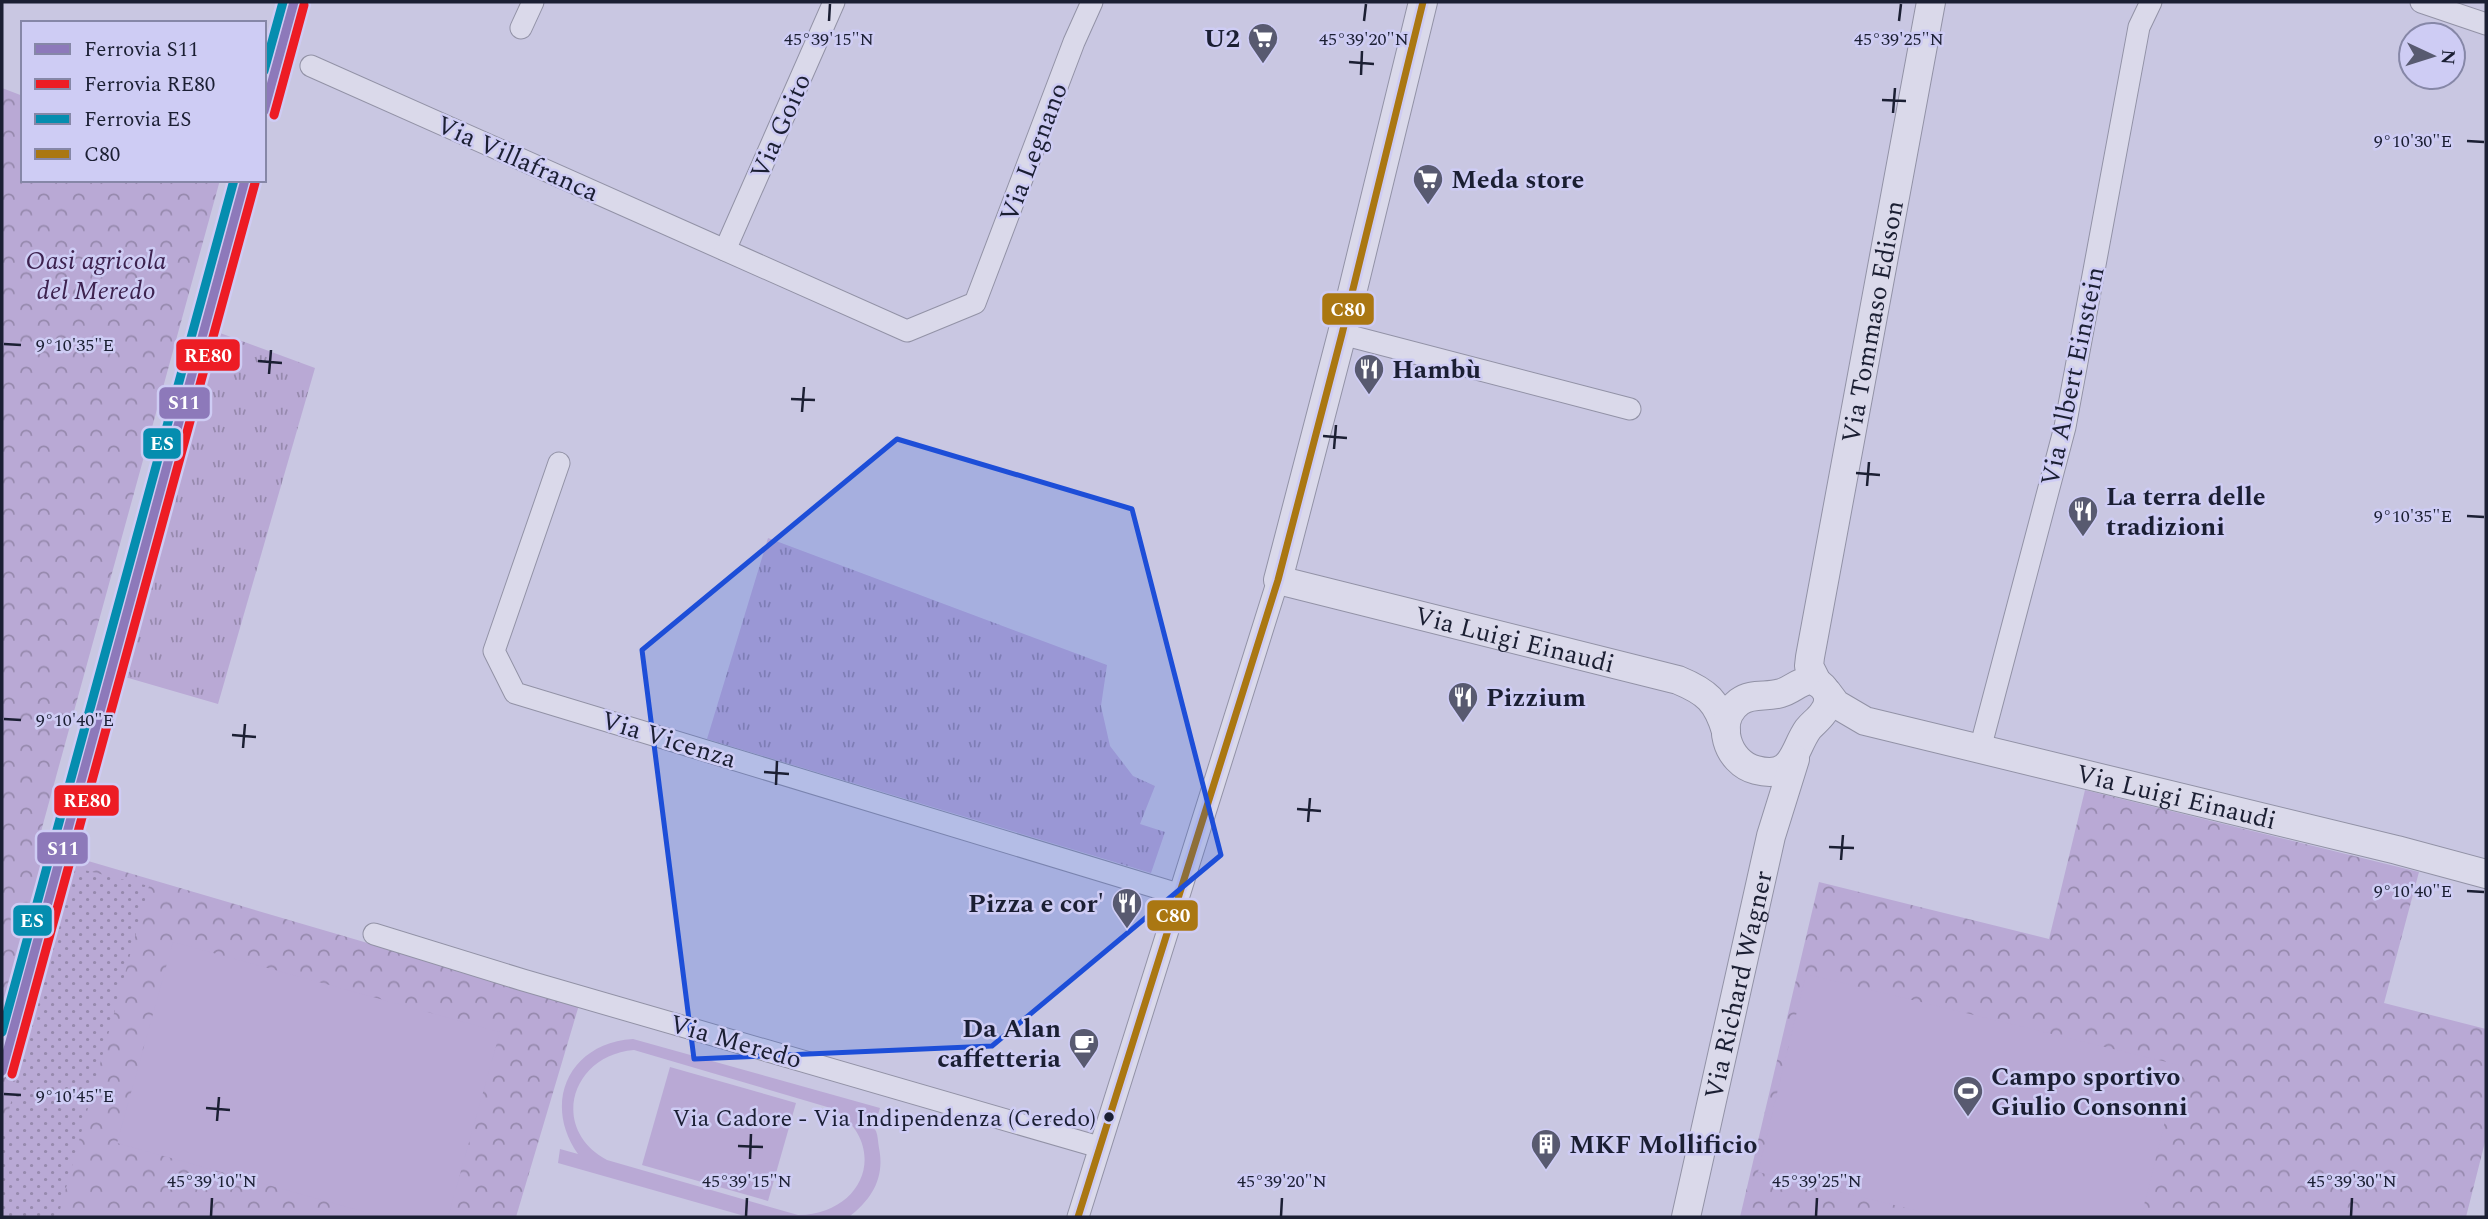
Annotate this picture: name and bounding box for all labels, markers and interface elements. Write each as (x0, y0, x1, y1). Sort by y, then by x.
place label: U2 (1204, 19, 1240, 59)
legend (21, 21, 266, 182)
supermarket icon: U2 (1246, 21, 1280, 65)
north arrow (2397, 21, 2467, 91)
text: 45°39'15"N (784, 26, 874, 53)
text: 45°39'20"N (1319, 26, 1409, 53)
text: 45°39'25"N (1854, 26, 1944, 53)
text: Ferrovia S11 (84, 34, 199, 66)
text: N (2432, 48, 2462, 66)
street label: Via Goito (740, 67, 822, 186)
text: Ferrovia RE80 (84, 69, 215, 101)
street label: Via Legnano (989, 77, 1079, 228)
text: Ferrovia ES (84, 104, 191, 136)
street label: Via Villafranca (430, 105, 606, 213)
text: 9°10'30"E (2374, 128, 2452, 155)
text: C80 (84, 139, 120, 171)
place label: Meda store (1451, 160, 1584, 200)
supermarket icon: Meda store (1411, 162, 1445, 206)
street label: Via Tommaso Edison (1831, 197, 1915, 446)
park label: Oasi agricola del Meredo (25, 241, 167, 311)
street label: Via Albert Einstein (2030, 263, 2116, 489)
line badge: C80 (1321, 292, 1375, 326)
text: C80 (1331, 296, 1366, 325)
text: 9°10'35"E (36, 332, 114, 359)
line badge: RE80 (175, 338, 241, 372)
text: RE80 (184, 342, 232, 371)
place label: Hambù (1392, 350, 1481, 390)
restaurant icon: Hambù (1352, 352, 1386, 396)
line badge: S11 (158, 386, 211, 420)
text: S11 (168, 389, 200, 418)
line badge: ES (142, 427, 182, 460)
text: ES (150, 430, 174, 459)
place label: La terra delle tradizioni (2106, 477, 2266, 547)
restaurant icon: La terra delle tradizioni (2066, 494, 2100, 538)
text: 9°10'35"E (2374, 503, 2452, 530)
street label: Via Luigi Einaudi (1410, 596, 1619, 684)
place label: Pizzium (1486, 678, 1586, 718)
restaurant icon: Pizzium (1446, 680, 1480, 724)
street label: Via Vicenza (596, 700, 741, 780)
text: 9°10'40"E (36, 707, 114, 734)
street label: Via Luigi Einaudi (2072, 754, 2280, 841)
line badge: RE80 (53, 784, 120, 817)
text: RE80 (63, 787, 111, 816)
line badge: S11 (36, 831, 89, 865)
text: S11 (47, 835, 79, 864)
street label: Via Richard Wagner (1694, 867, 1784, 1103)
text: 9°10'40"E (2374, 878, 2452, 905)
place label: Pizza e cor' (968, 884, 1104, 924)
restaurant icon: Pizza e cor' (1110, 886, 1144, 930)
line badge: C80 (1146, 899, 1199, 932)
text: C80 (1156, 902, 1191, 931)
line badge: ES (12, 904, 53, 937)
text: ES (20, 907, 44, 936)
street label: Via Meredo (665, 1004, 806, 1080)
place label: Da Alan caffetteria (937, 1009, 1062, 1079)
cafe icon: Da Alan caffetteria (1067, 1026, 1101, 1070)
place label: Campo sportivo Giulio Consonni (1991, 1057, 2188, 1127)
sports icon: Campo sportivo Giulio Consonni (1951, 1074, 1985, 1118)
text: 9°10'45"E (36, 1083, 114, 1110)
place label: Via Cadore - Via Indipendenza (Ceredo) (672, 1101, 1096, 1137)
marker: Via Cadore - Via Indipendenza (Ceredo) (1102, 1110, 1116, 1124)
place label: MKF Mollificio (1569, 1125, 1757, 1165)
building icon: MKF Mollificio (1529, 1127, 1563, 1171)
text: 45°39'10"N (167, 1168, 257, 1195)
text: 45°39'15"N (702, 1168, 792, 1195)
text: 45°39'20"N (1237, 1168, 1327, 1195)
text: 45°39'25"N (1772, 1168, 1862, 1195)
text: 45°39'30"N (2307, 1168, 2397, 1195)

